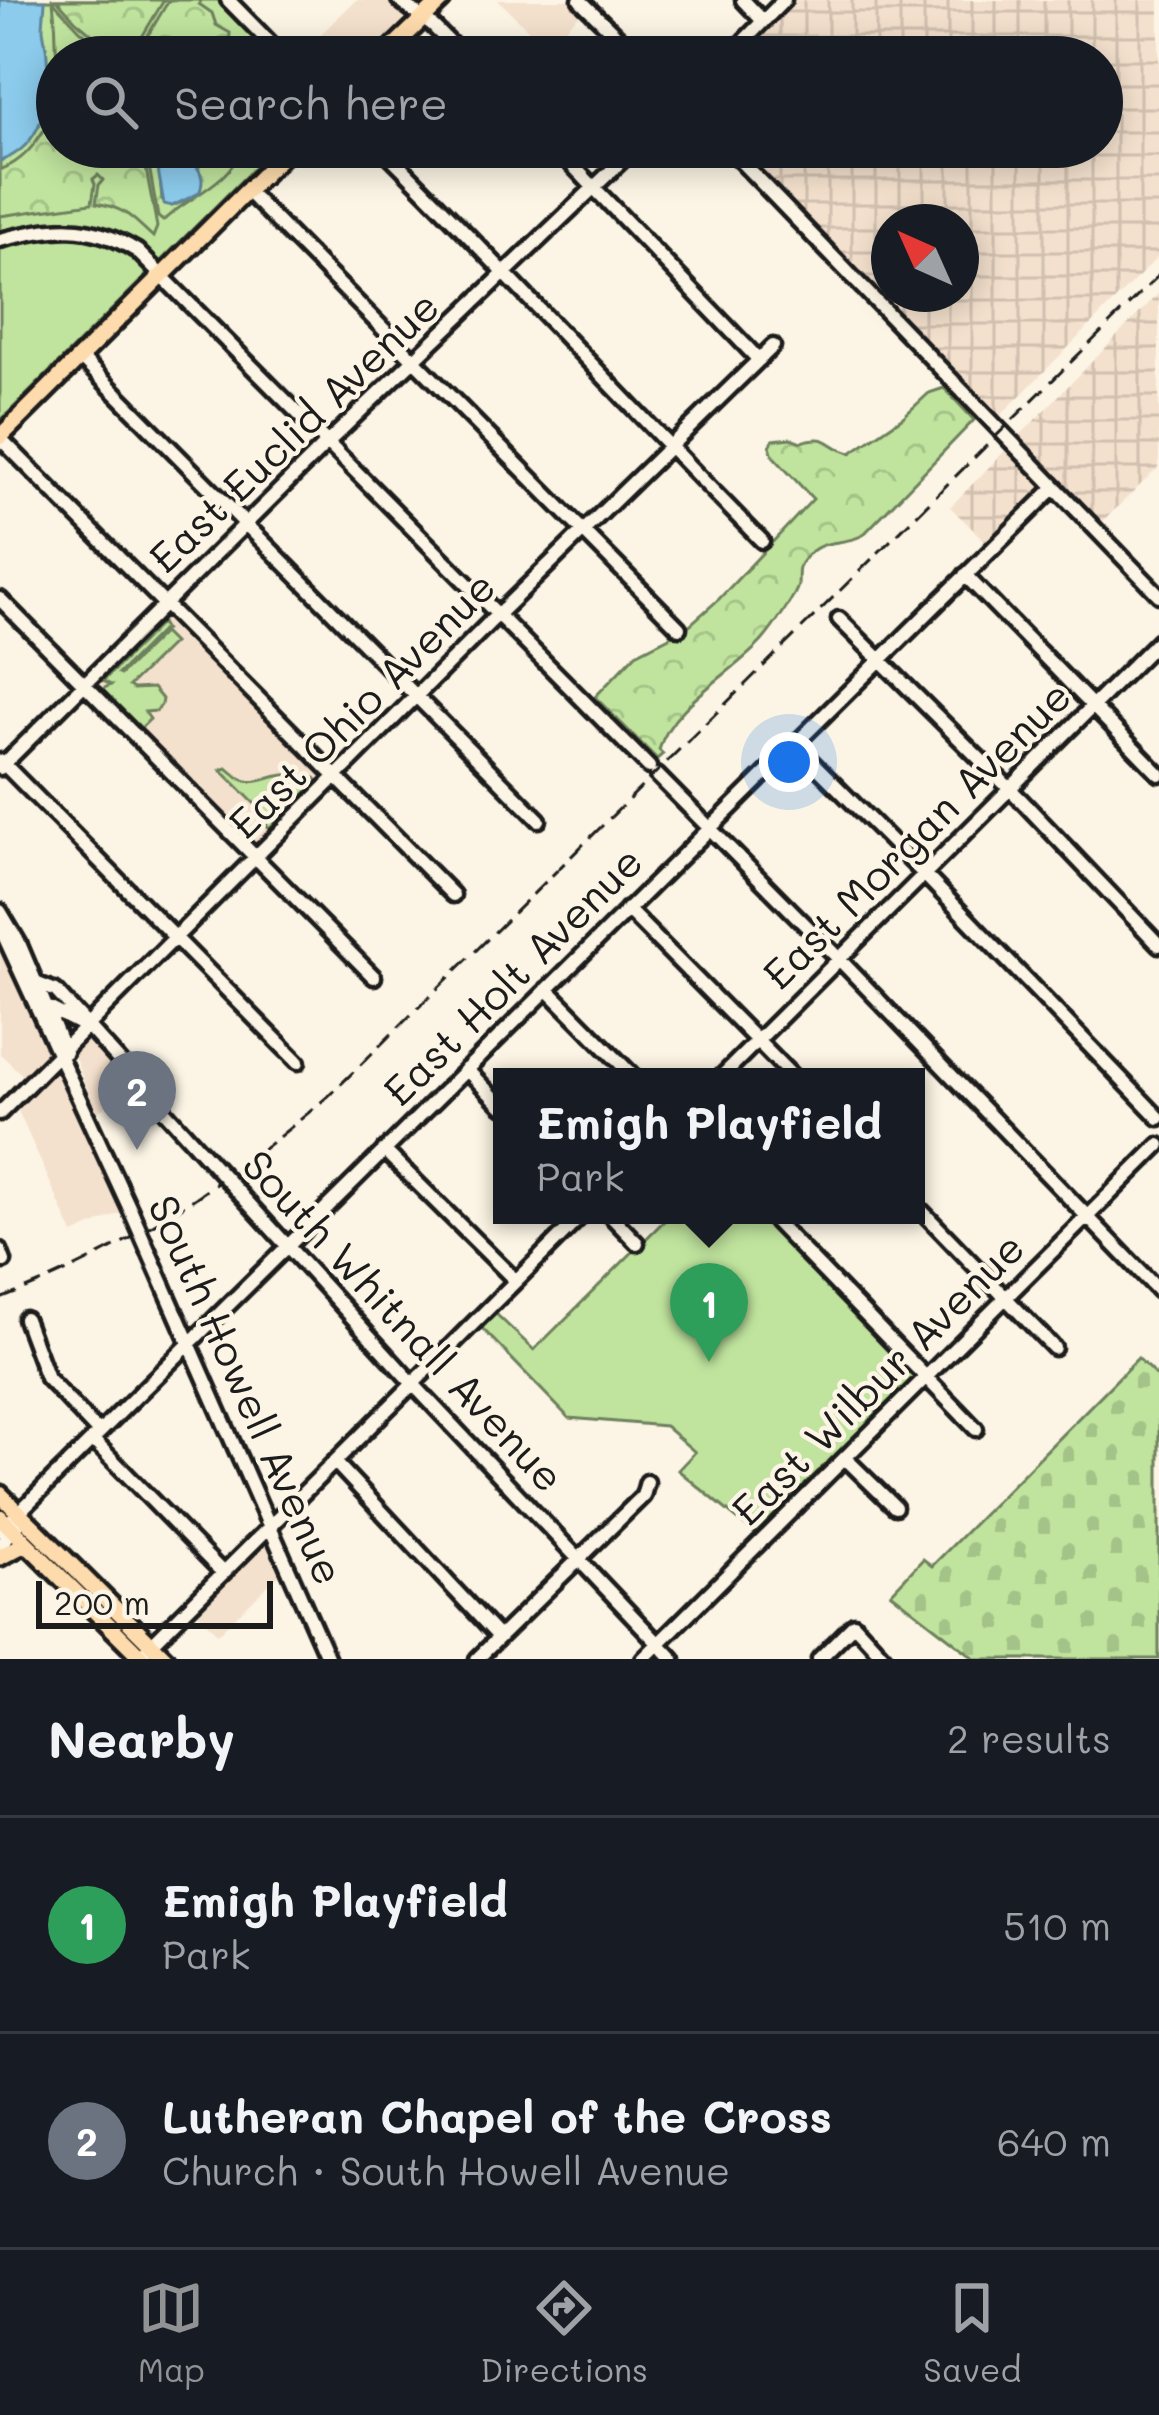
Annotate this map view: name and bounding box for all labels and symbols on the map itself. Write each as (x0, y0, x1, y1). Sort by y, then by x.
north arrow (871, 204, 979, 312)
street label: East Euclid Avenue (136, 278, 450, 584)
street label: East Ohio Avenue (216, 559, 506, 849)
street label: East Morgan Avenue (750, 668, 1082, 1000)
your location (759, 732, 819, 792)
street label: East Holt Avenue (370, 833, 653, 1116)
pin: 2 (98, 1051, 176, 1150)
street label: South Whitnall Avenue (231, 1137, 577, 1503)
street label: South Howell Avenue (137, 1186, 358, 1593)
street label: East Wilbur Avenue (719, 1220, 1035, 1536)
pin: 1 (670, 1263, 748, 1362)
scale bar (36, 1575, 273, 1628)

